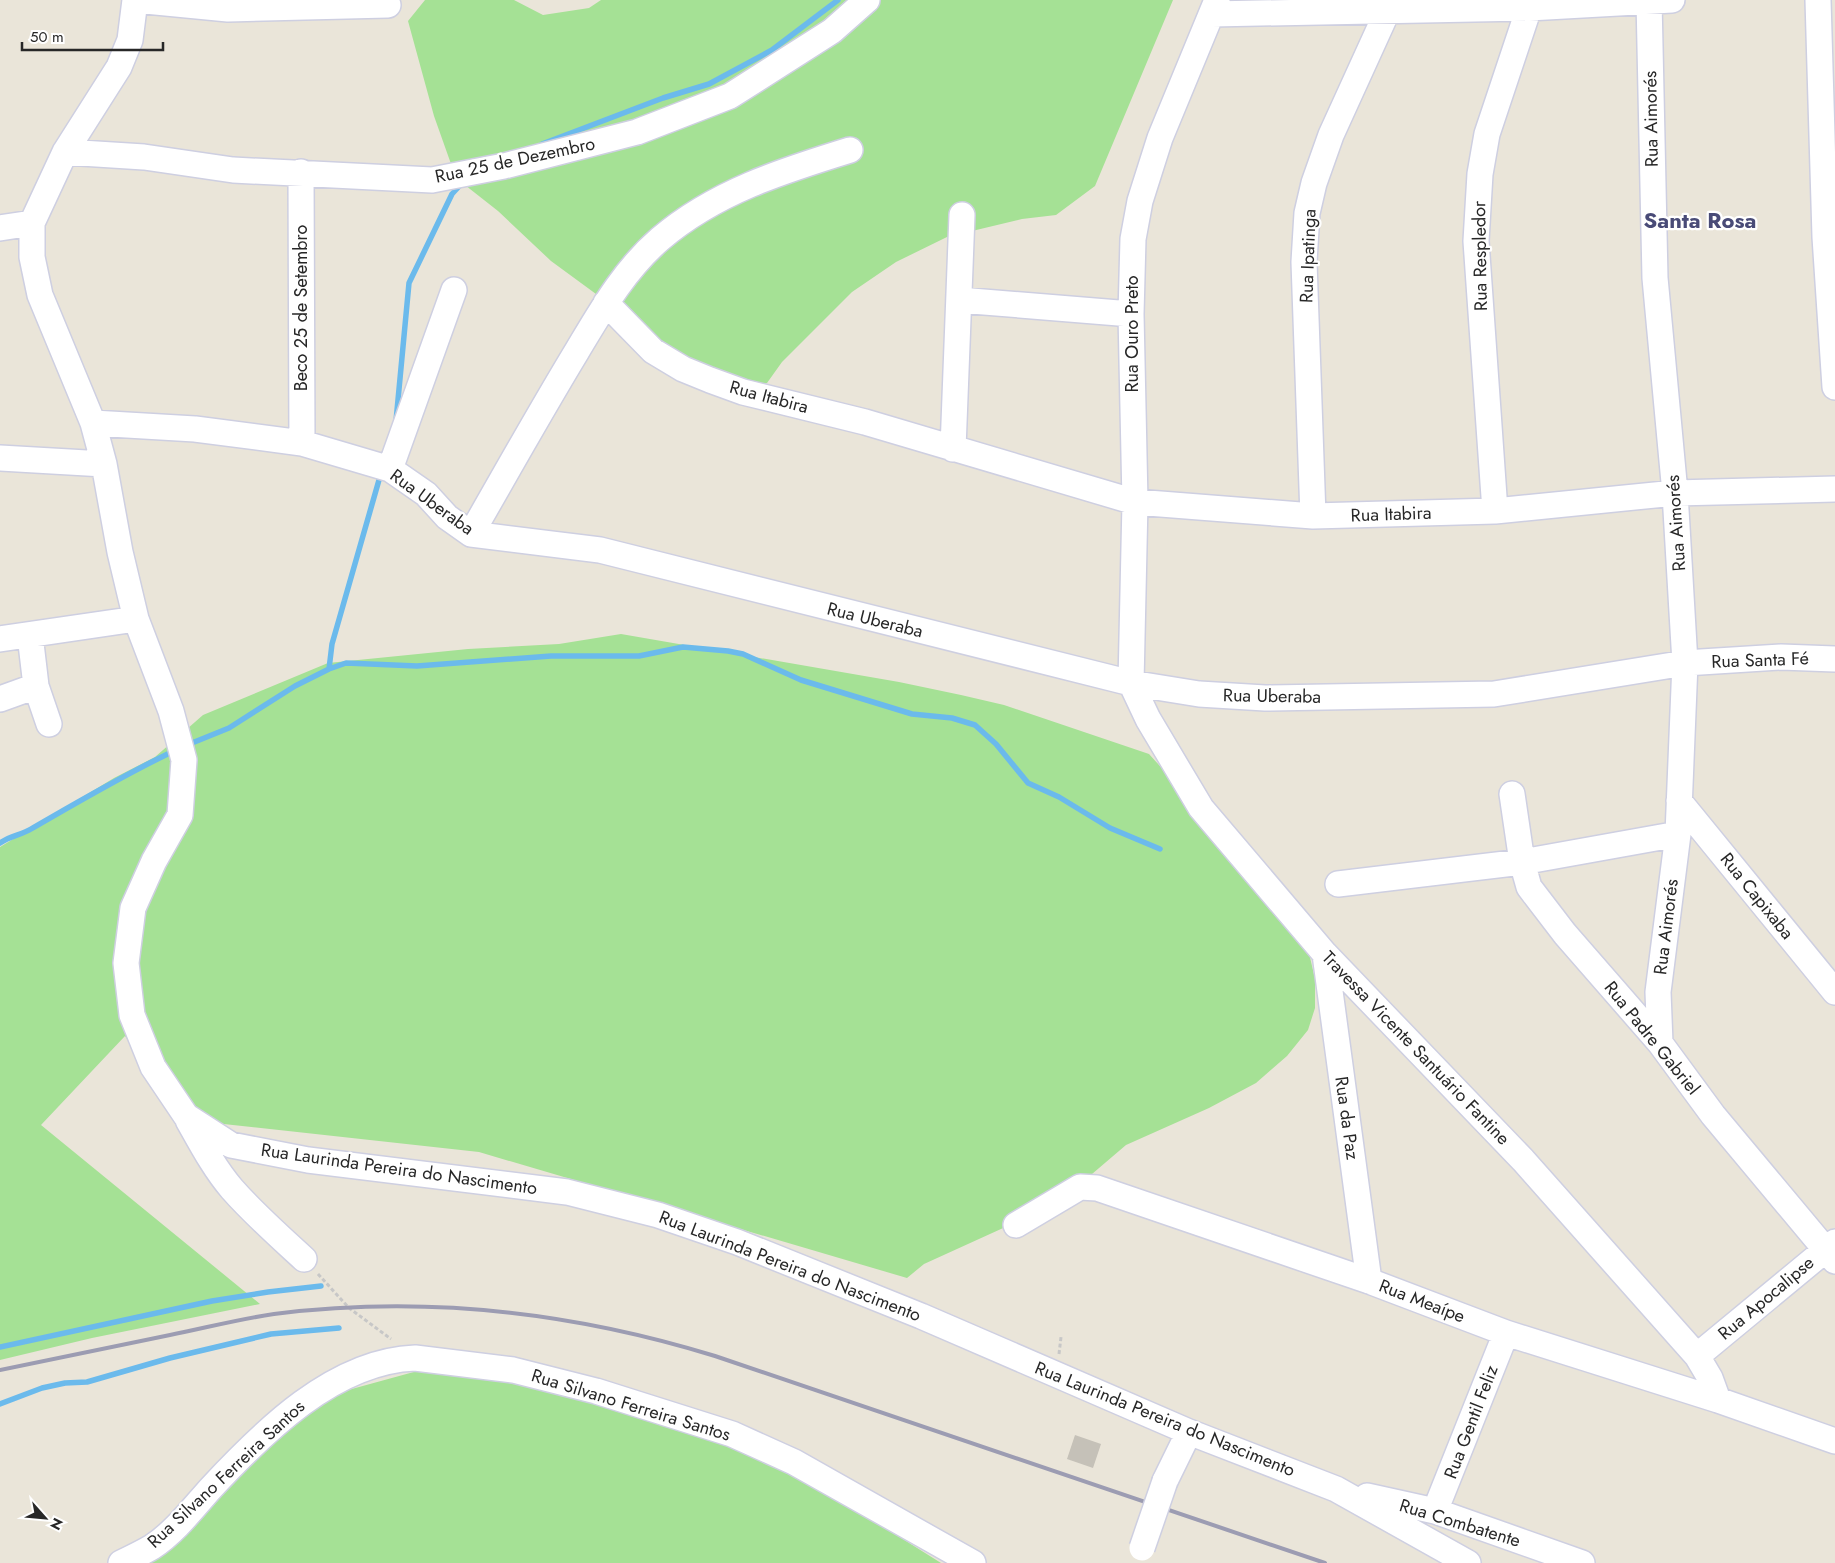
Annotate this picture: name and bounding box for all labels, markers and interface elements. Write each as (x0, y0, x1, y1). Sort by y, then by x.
scale bar (22, 20, 164, 52)
text: 50 m (30, 26, 64, 48)
street label: Rua Aimorés (1637, 71, 1665, 167)
street label: Rua 25 de Dezembro (433, 130, 598, 190)
street label: Rua Respledor (1466, 200, 1494, 311)
district label: Santa Rosa (1644, 204, 1756, 236)
street label: Rua Ipatinga (1293, 208, 1323, 304)
street label: Beco 25 de Setembro (288, 225, 314, 391)
street label: Rua Ouro Preto (1119, 275, 1145, 393)
street label: Rua Itabira (727, 374, 811, 420)
street label: Rua Uberaba (385, 463, 479, 541)
street label: Rua Aimorés (1660, 474, 1692, 572)
street label: Rua Itabira (1350, 500, 1432, 528)
street label: Rua Uberaba (824, 596, 926, 644)
street label: Rua Santa Fé (1711, 645, 1809, 675)
street label: Rua Uberaba (1223, 682, 1321, 710)
street label: Rua Capixaba (1714, 847, 1800, 945)
street label: Rua Aimorés (1647, 878, 1685, 976)
street label: Travessa Vicente Santuário Fantine (1316, 945, 1516, 1151)
street label: Rua Padre Gabriel (1598, 976, 1706, 1100)
street label: Rua da Paz (1328, 1075, 1366, 1162)
street label: Rua Laurinda Pereira do Nascimento (259, 1137, 539, 1201)
street label: Rua Laurinda Pereira do Nascimento (655, 1204, 925, 1328)
street label: Rua Apocalipse (1712, 1250, 1820, 1346)
street label: Rua Meaípe (1375, 1273, 1469, 1329)
street label: Rua Laurinda Pereira do Nascimento (1031, 1355, 1299, 1483)
street label: Rua Gentil Feliz (1437, 1361, 1505, 1483)
street label: Rua Silvano Ferreira Santos (528, 1362, 734, 1448)
street label: Rua Silvano Ferreira Santos (141, 1394, 311, 1554)
street label: Rua Combatente (1396, 1492, 1524, 1554)
north arrow (20, 1493, 70, 1543)
text: N (45, 1514, 68, 1533)

